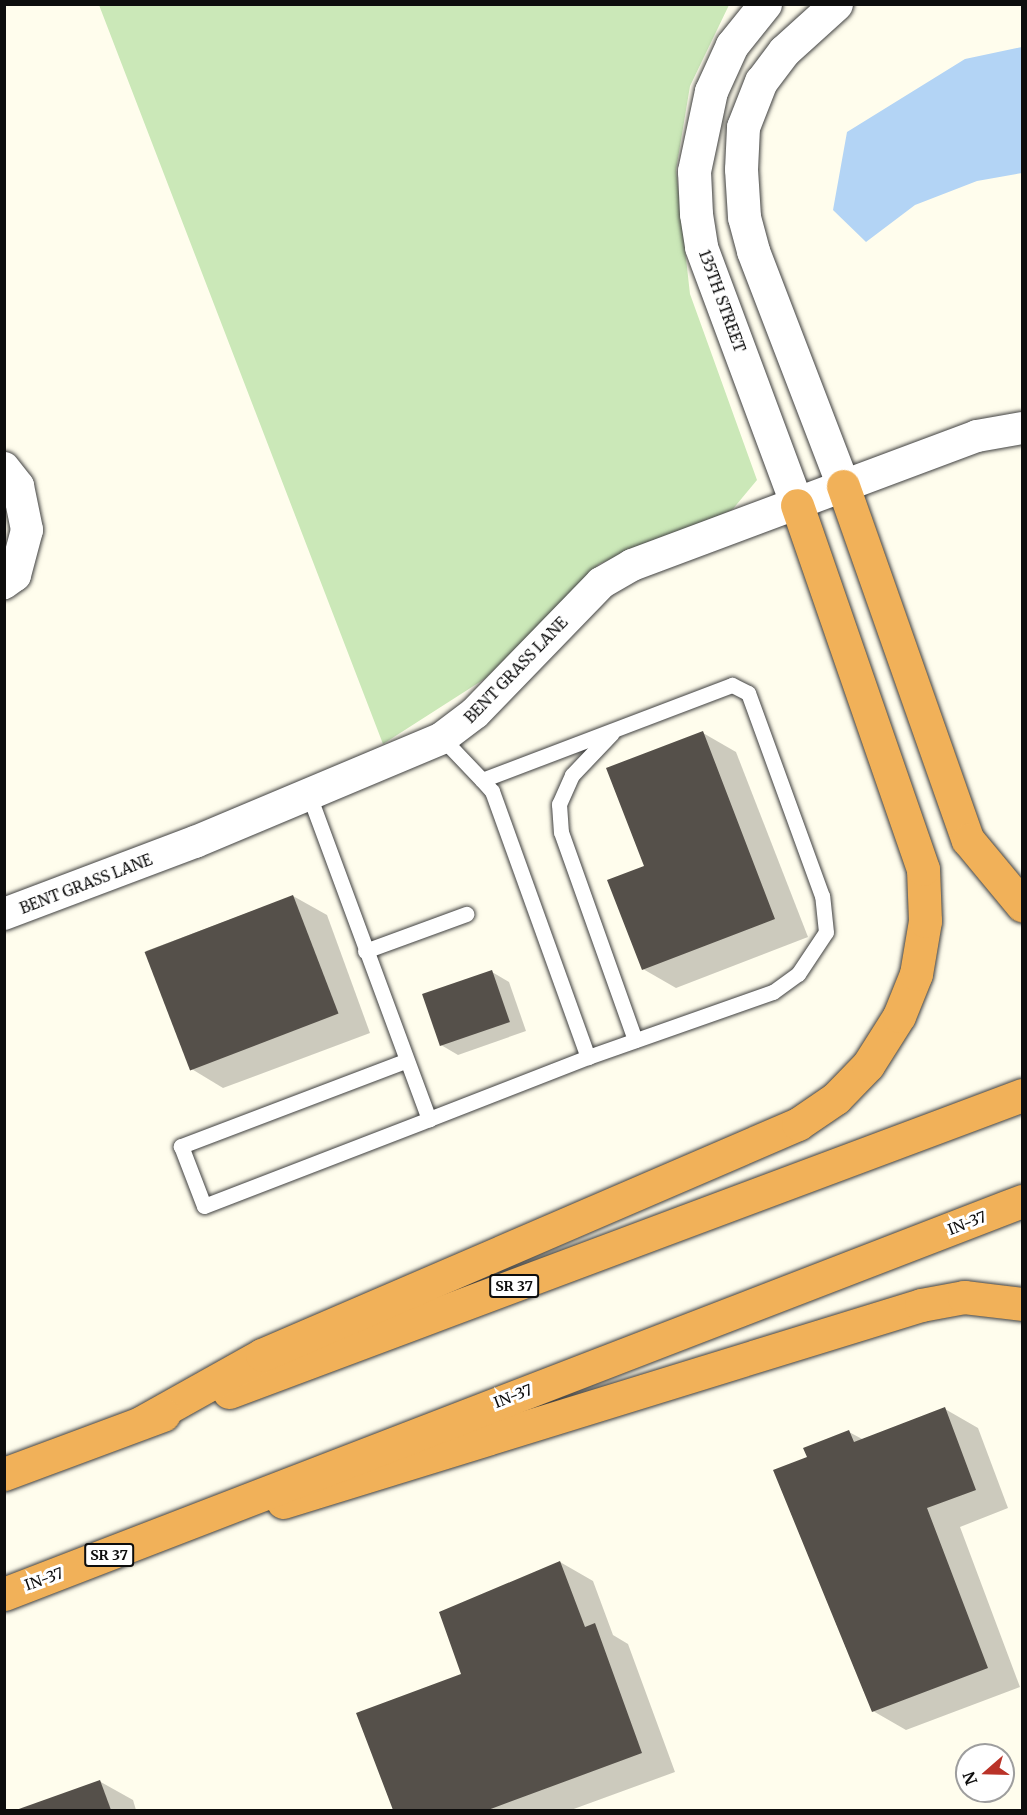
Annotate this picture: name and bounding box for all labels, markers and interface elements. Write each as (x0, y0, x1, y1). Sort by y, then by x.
street label: 135TH STREET (695, 247, 749, 355)
street label: BENT GRASS LANE (461, 613, 571, 727)
street label: BENT GRASS LANE (17, 850, 155, 918)
street label: IN-37 (945, 1207, 989, 1239)
road number: SR 37 (488, 1275, 540, 1297)
street label: IN-37 (491, 1380, 535, 1412)
road number: SR 37 (84, 1544, 134, 1566)
street label: IN-37 (22, 1564, 66, 1594)
north arrow (955, 1743, 1015, 1803)
text: N (958, 1769, 982, 1788)

